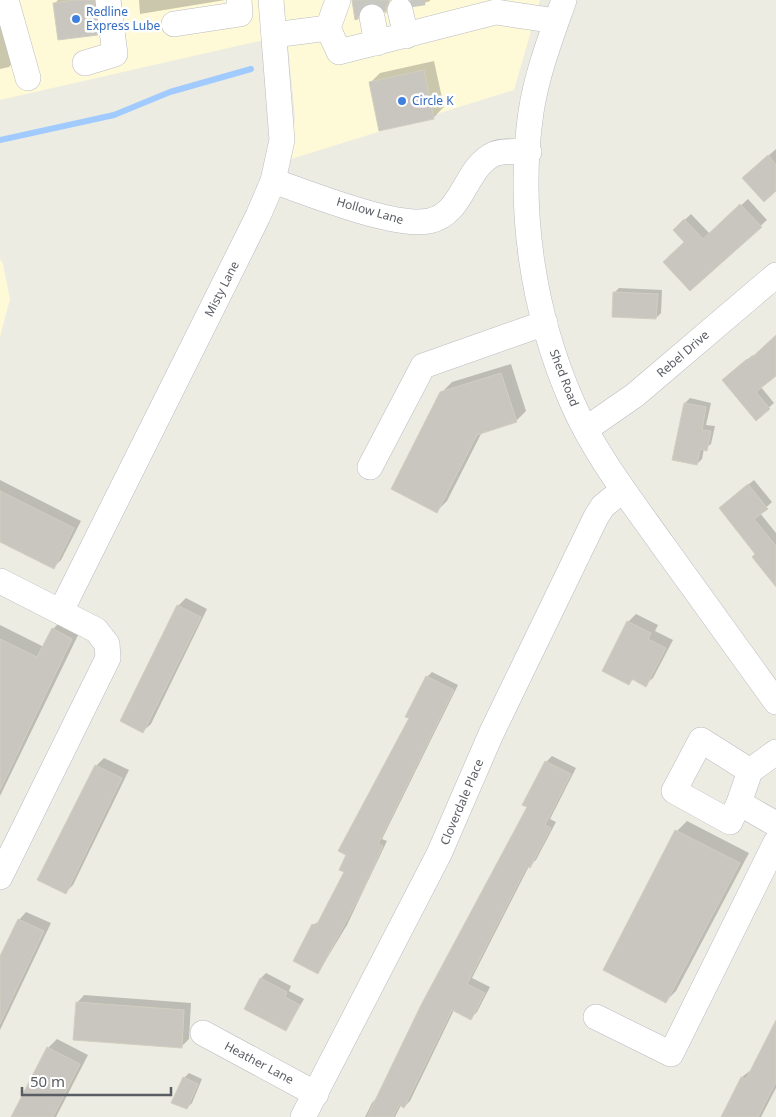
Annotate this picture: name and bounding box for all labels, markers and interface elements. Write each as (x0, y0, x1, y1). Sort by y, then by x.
place label: Redline Express Lube (86, 3, 161, 34)
marker: Redline Express Lube (70, 13, 82, 25)
place label: Circle K (412, 92, 454, 109)
marker: Circle K (396, 95, 408, 107)
street label: Hollow Lane (335, 193, 406, 228)
street label: Misty Lane (200, 258, 243, 320)
street label: Rebel Drive (653, 326, 713, 381)
street label: Shed Road (546, 347, 583, 409)
street label: Cloverdale Place (436, 756, 487, 847)
street label: Heather Lane (222, 1037, 297, 1088)
scale bar (22, 1064, 171, 1096)
text: 50 m (30, 1071, 65, 1091)

